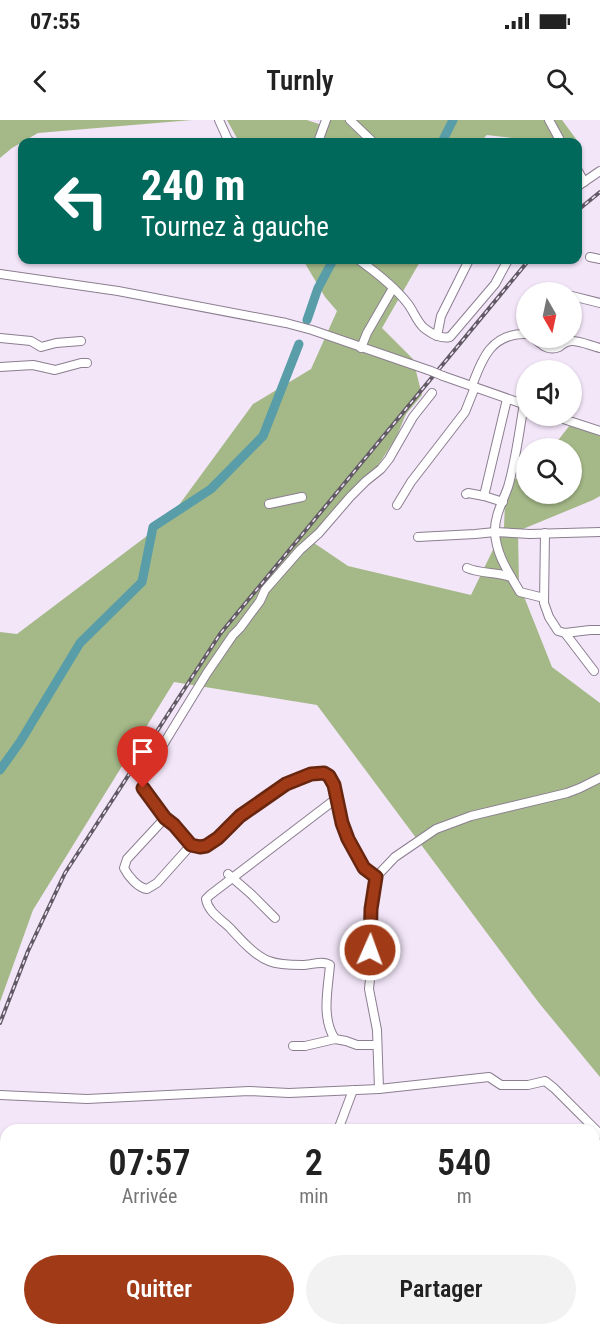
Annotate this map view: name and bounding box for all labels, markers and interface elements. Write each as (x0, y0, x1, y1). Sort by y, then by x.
text: 07:55 (30, 9, 81, 34)
icon: back (24, 65, 57, 98)
text: Turnly (266, 65, 334, 97)
icon: search (543, 65, 576, 98)
text: 240 m (141, 161, 246, 210)
icon: left (42, 162, 120, 240)
text: Tournez à gauche (141, 211, 329, 243)
north arrow (516, 282, 582, 348)
map controls (516, 282, 582, 504)
button: sound (516, 360, 582, 426)
button: search (516, 438, 582, 504)
pin (117, 726, 168, 788)
icon: arrive (126, 735, 159, 768)
position arrow (338, 918, 402, 982)
text: 07:57 (109, 1142, 191, 1184)
text: 2 (305, 1142, 323, 1184)
text: 540 (437, 1142, 491, 1184)
text: Arrivée (122, 1184, 177, 1208)
text: min (299, 1184, 328, 1208)
text: m (457, 1184, 472, 1208)
button: Quitter (24, 1255, 294, 1324)
button: Partager (306, 1255, 576, 1324)

